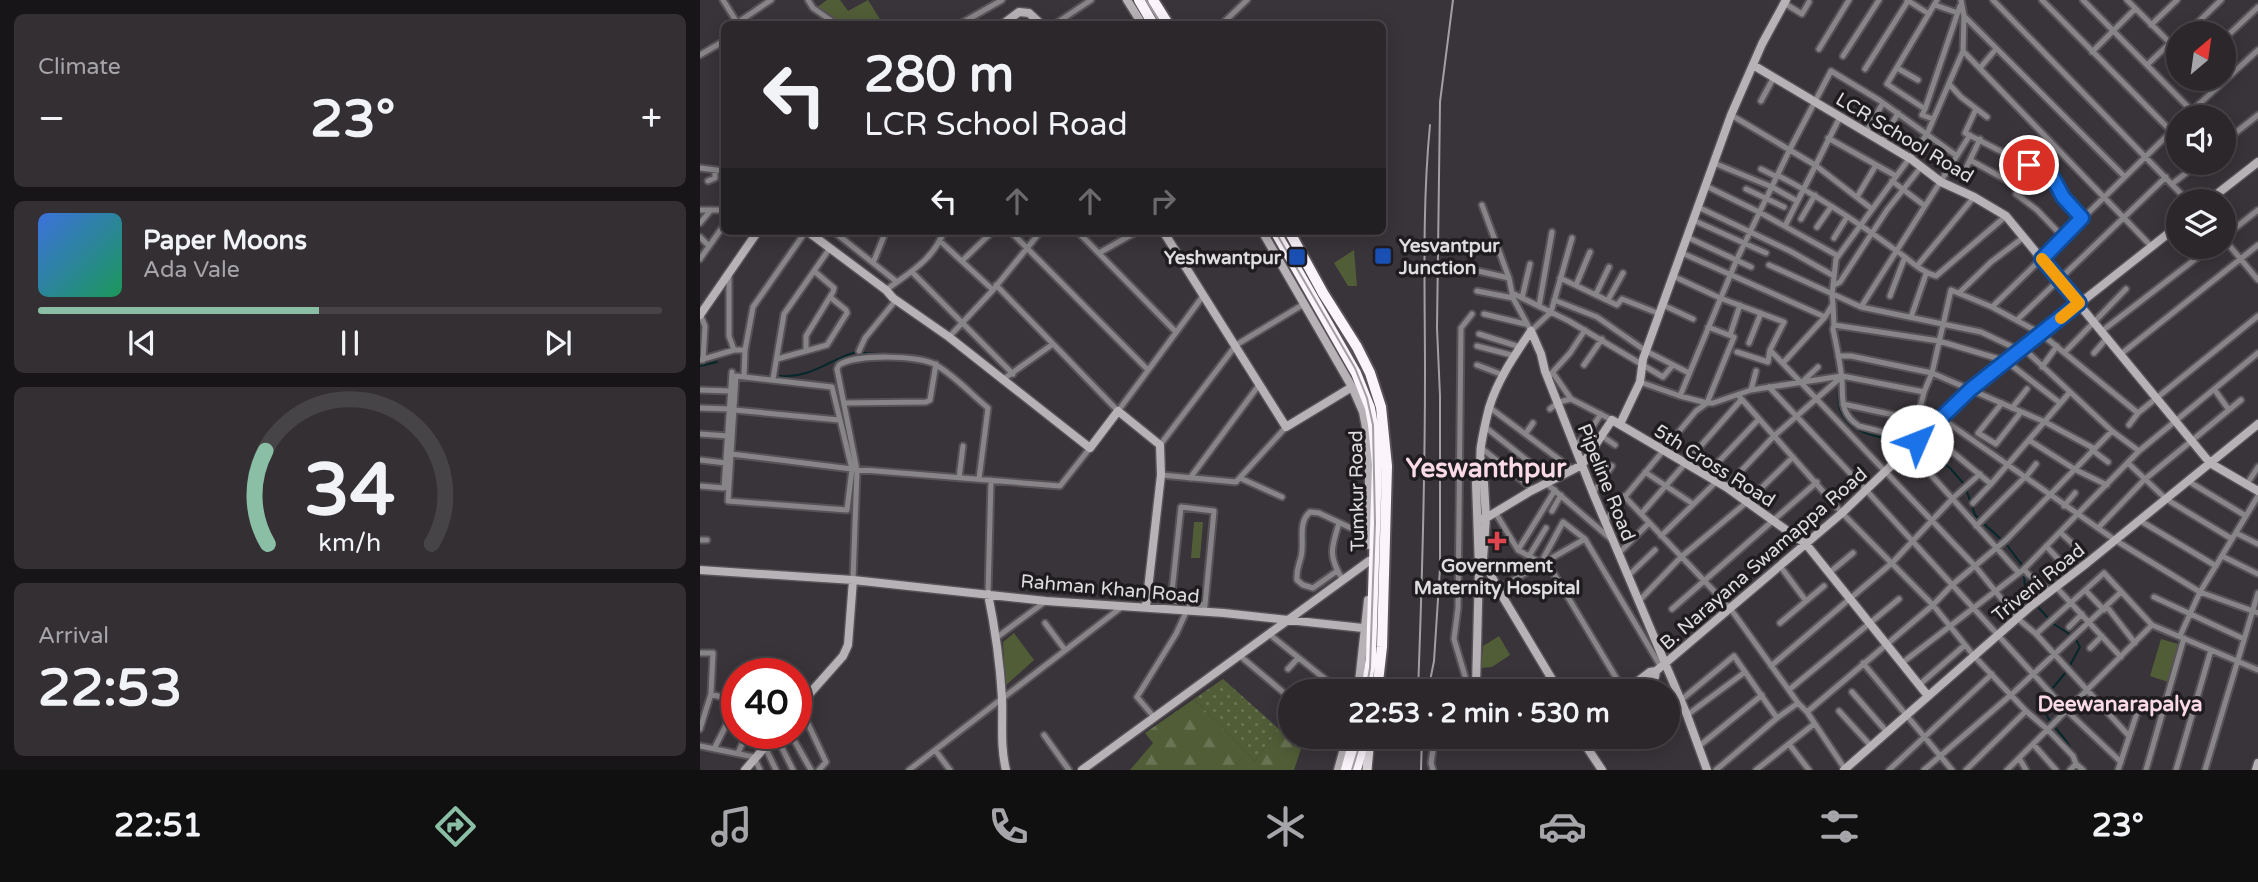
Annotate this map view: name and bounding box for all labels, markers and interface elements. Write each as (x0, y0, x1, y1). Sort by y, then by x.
north arrow (2166, 21, 2236, 91)
map controls (2166, 21, 2236, 259)
text: 280 m (864, 46, 1014, 105)
icon: left (749, 49, 840, 140)
text: Climate (38, 53, 121, 81)
text: 23° (310, 88, 395, 151)
street label: LCR School Road (1832, 88, 1977, 188)
text: − (38, 96, 65, 142)
text: + (641, 96, 662, 142)
button: sound (2166, 105, 2236, 175)
text: LCR School Road (864, 106, 1128, 144)
pin (1999, 135, 2059, 195)
icon: arrive (2010, 146, 2048, 184)
icon: left (925, 182, 963, 220)
icon: ahead (998, 182, 1036, 220)
icon: ahead (1071, 182, 1109, 220)
icon: right (1144, 182, 1182, 220)
button: layers (2166, 189, 2236, 259)
text: Paper Moons (143, 225, 307, 256)
place label: Yesvantpur Junction (1398, 235, 1500, 279)
marker: Yesvantpur Junction (1373, 246, 1393, 266)
place label: Yeshwantpur (1164, 247, 1282, 270)
marker: Yeshwantpur (1287, 247, 1307, 267)
text: Ada Vale (143, 256, 240, 284)
icon: previous (123, 324, 161, 362)
icon: pause (331, 324, 369, 362)
icon: next (539, 324, 577, 362)
position arrow (1880, 404, 1954, 478)
street label: 5th Cross Road (1650, 420, 1779, 512)
street label: Pipeline Road (1573, 421, 1640, 544)
street label: Tumkur Road (1345, 430, 1369, 552)
text: 34 (304, 448, 396, 536)
district label: Yeswanthpur (1406, 453, 1567, 484)
street label: B. Narayana Swamappa Road (1656, 463, 1872, 655)
text: km/h (319, 528, 381, 558)
marker: Government Maternity Hospital (1487, 531, 1507, 551)
street label: Triveni Road (1988, 539, 2089, 627)
place label: Government Maternity Hospital (1414, 555, 1580, 600)
street label: Rahman Khan Road (1019, 570, 1200, 608)
text: Arrival (38, 622, 109, 650)
text: 22:53 (38, 657, 182, 720)
speed limit sign: 40 (721, 658, 812, 749)
district label: Deewanarapalya (2037, 692, 2203, 717)
text: 22:53 · 2 min · 530 m (1348, 698, 1610, 729)
icon: directions (431, 802, 480, 851)
icon: music (707, 802, 756, 851)
icon: phone (984, 802, 1033, 851)
icon: climate (1261, 802, 1310, 851)
icon: car (1538, 802, 1587, 851)
icon: filters (1815, 802, 1864, 851)
text: 22:51 (114, 807, 203, 845)
text: 23° (2092, 807, 2144, 845)

